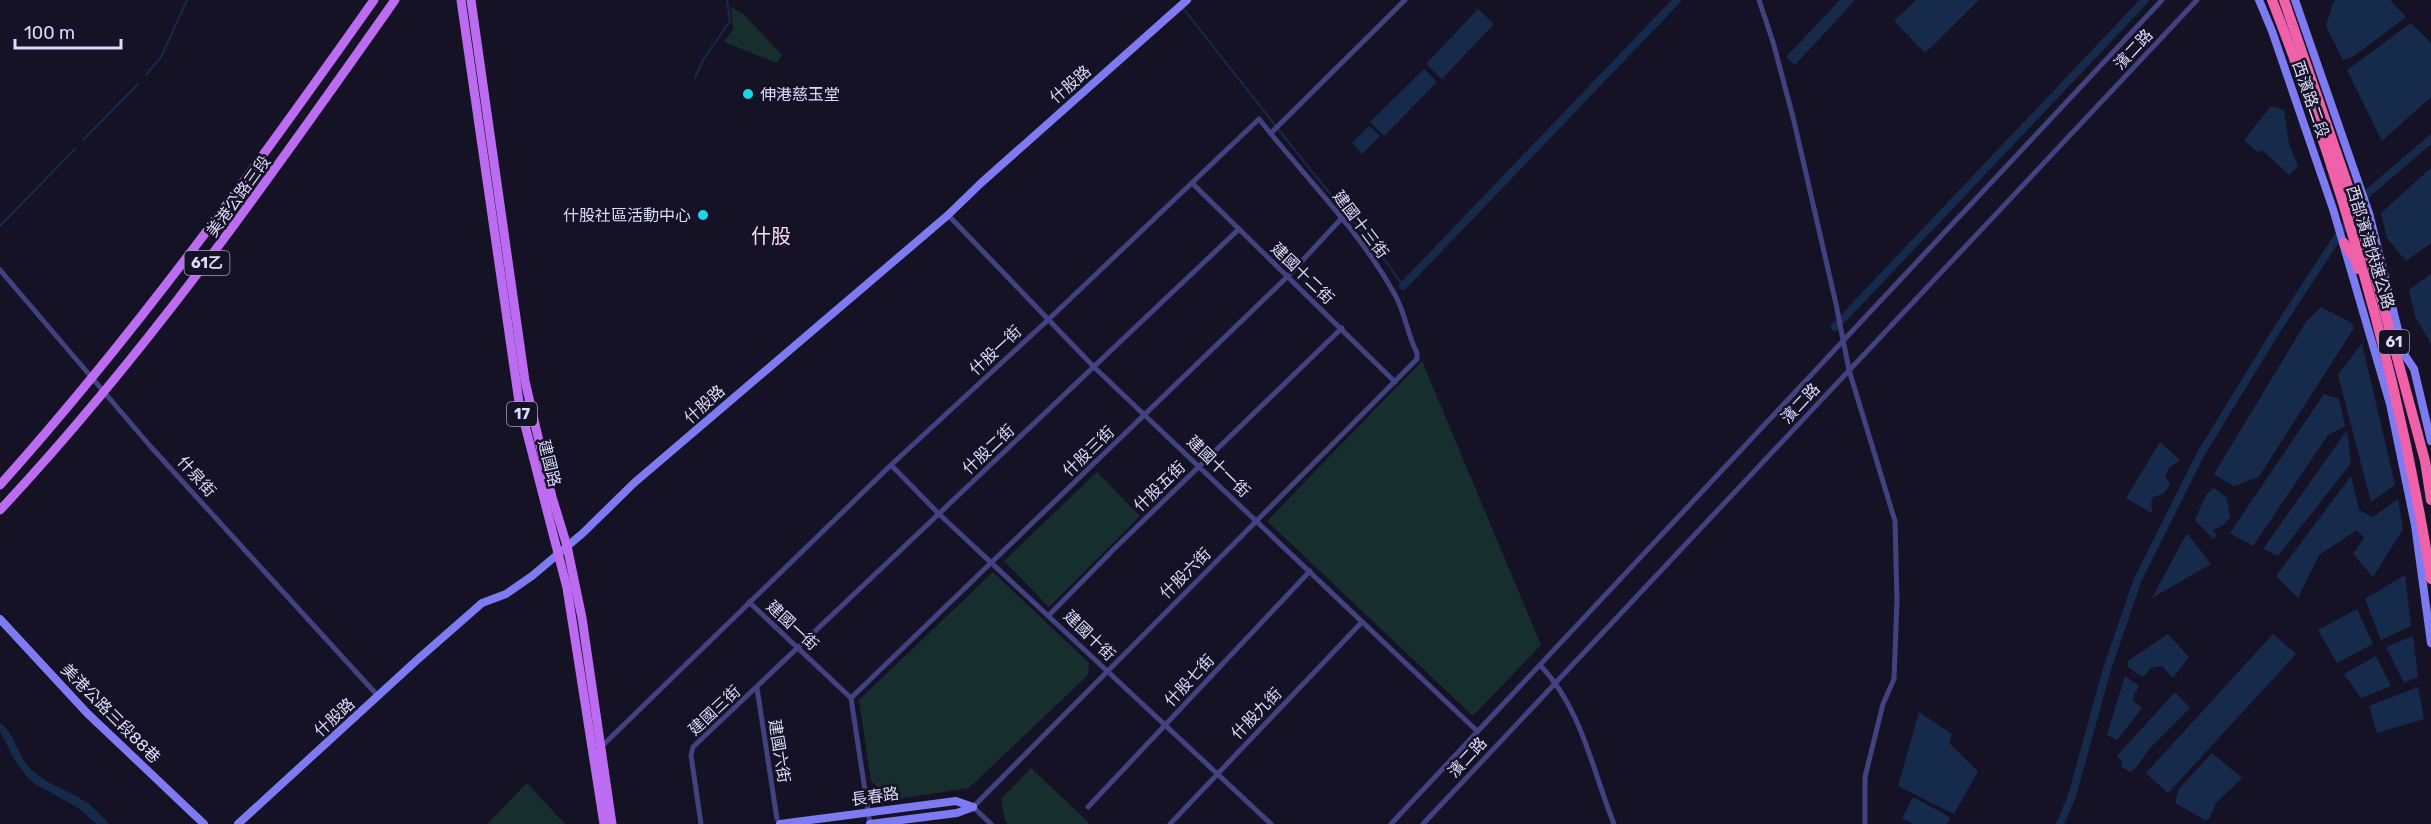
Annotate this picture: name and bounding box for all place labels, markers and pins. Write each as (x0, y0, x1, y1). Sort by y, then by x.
place label: 伸港慈玉堂 (760, 85, 840, 104)
marker: 伸港慈玉堂 (741, 87, 755, 101)
place label: 什股社區活動中心 (563, 206, 691, 225)
marker: 什股社區活動中心 (696, 208, 710, 222)

